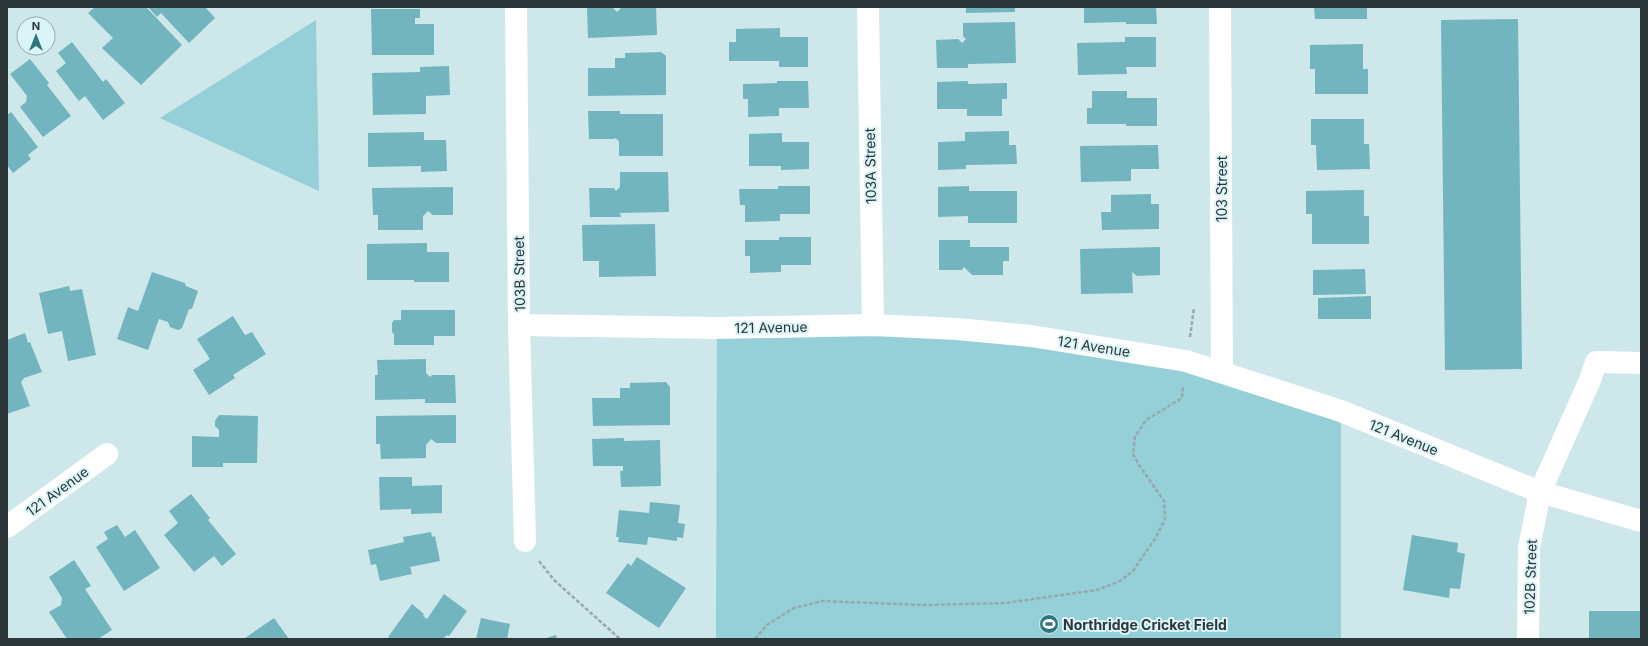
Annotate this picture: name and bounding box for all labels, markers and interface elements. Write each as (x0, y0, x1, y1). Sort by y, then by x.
north arrow (16, 16, 56, 56)
text: N (32, 19, 40, 33)
street label: 103A Street (861, 127, 879, 204)
street label: 103 Street (1213, 155, 1230, 222)
street label: 103B Street (510, 236, 528, 312)
street label: 121 Avenue (734, 318, 808, 336)
street label: 121 Avenue (1057, 332, 1131, 360)
street label: 121 Avenue (1367, 415, 1441, 459)
street label: 121 Avenue (22, 463, 92, 519)
street label: 102B Street (1520, 538, 1540, 615)
sports icon: Northridge Cricket Field (1038, 613, 1060, 635)
place label: Northridge Cricket Field (1063, 616, 1227, 633)

